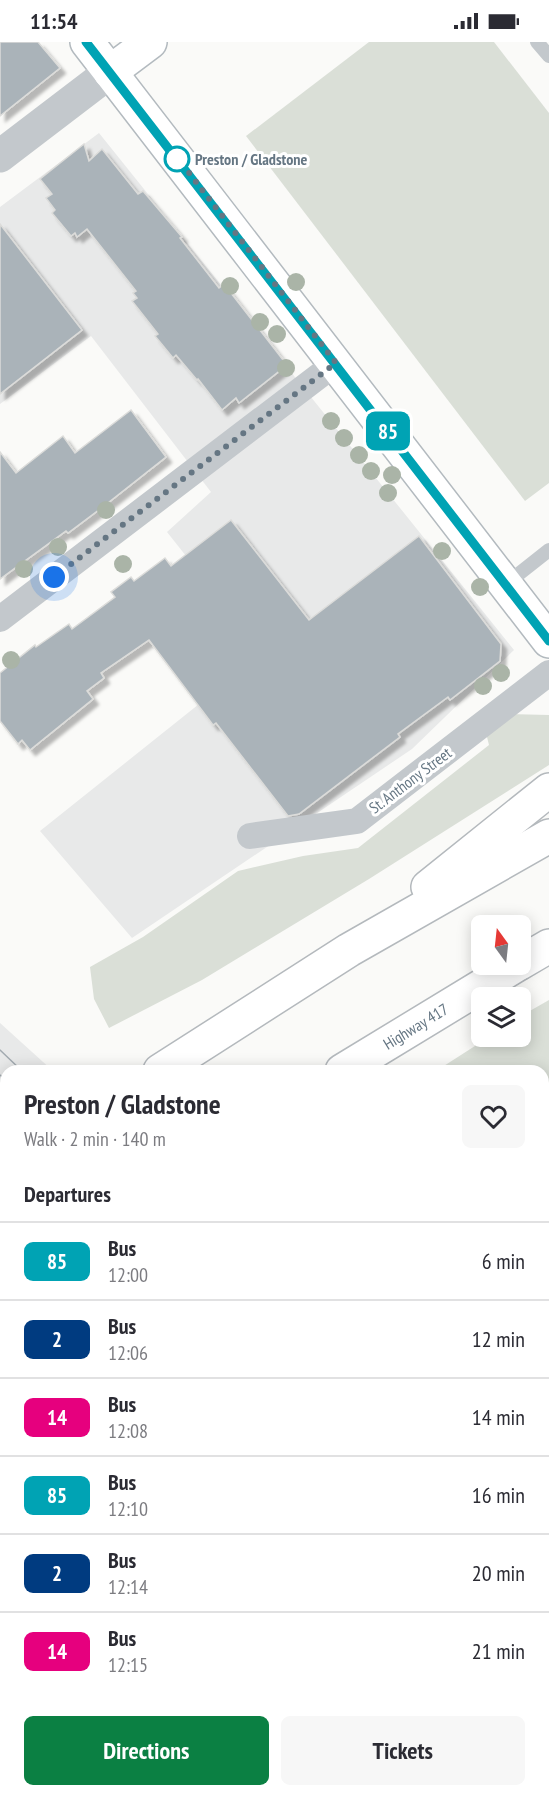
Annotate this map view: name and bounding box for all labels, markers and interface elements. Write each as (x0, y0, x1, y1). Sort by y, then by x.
text: 11:54 (30, 7, 78, 35)
marker: Preston / Gladstone (164, 146, 190, 172)
place label: Preston / Gladstone (195, 149, 308, 169)
line badge: 85 (361, 412, 415, 450)
text: 85 (378, 418, 398, 445)
your location (39, 562, 69, 592)
street label: St. Anthony Street (365, 742, 456, 817)
north arrow (471, 915, 531, 975)
map controls (471, 915, 531, 1047)
button: layers (471, 987, 531, 1047)
street label: Highway 417 (379, 999, 452, 1054)
text: Preston / Gladstone (24, 1085, 221, 1122)
button: heart (462, 1085, 525, 1148)
text: Walk · 2 min · 140 m (24, 1126, 166, 1152)
text: Departures (24, 1180, 111, 1208)
text: Bus (108, 1234, 136, 1262)
text: 6 min (482, 1247, 525, 1275)
text: 85 (47, 1248, 67, 1275)
text: 12:00 (108, 1262, 148, 1288)
text: Bus (108, 1312, 136, 1340)
text: 12 min (472, 1325, 525, 1353)
text: 2 (52, 1326, 62, 1353)
text: 12:06 (108, 1340, 148, 1366)
text: Bus (108, 1390, 136, 1418)
text: 14 min (472, 1403, 525, 1431)
text: 14 (47, 1404, 67, 1431)
text: 12:08 (108, 1418, 148, 1444)
text: Bus (108, 1468, 136, 1496)
text: 16 min (472, 1481, 525, 1509)
text: 85 (47, 1482, 67, 1509)
text: 12:10 (108, 1496, 148, 1522)
text: Bus (108, 1546, 136, 1574)
text: 20 min (472, 1559, 525, 1587)
text: 2 (52, 1560, 62, 1587)
text: 12:14 (108, 1574, 148, 1600)
text: Bus (108, 1624, 136, 1652)
text: 21 min (472, 1637, 525, 1665)
text: 14 (47, 1638, 67, 1665)
text: 12:15 (108, 1652, 148, 1678)
button: Directions (24, 1716, 269, 1785)
button: Tickets (281, 1716, 525, 1785)

